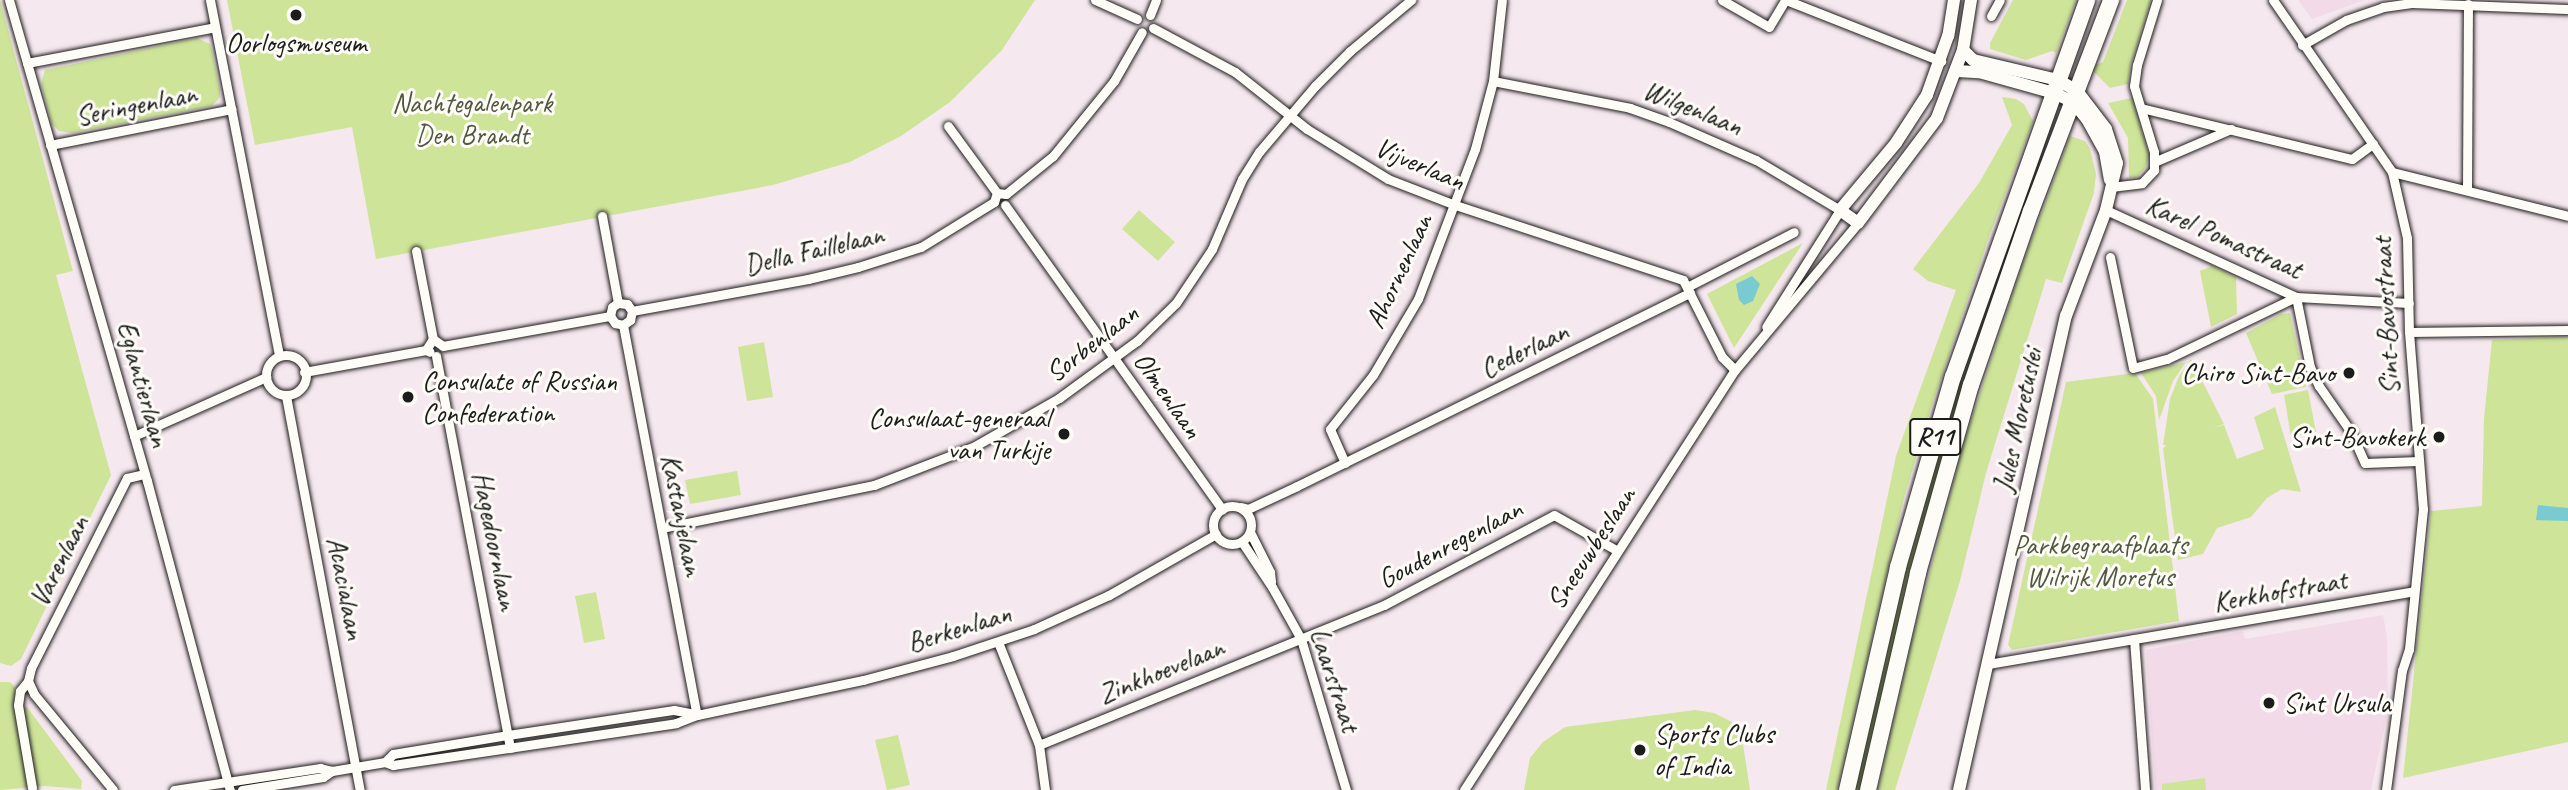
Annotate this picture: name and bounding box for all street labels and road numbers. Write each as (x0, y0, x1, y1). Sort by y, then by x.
street label: Wilgenlaan (1639, 73, 1747, 143)
street label: Seringenlaan (73, 77, 199, 133)
street label: Vijverlaan (1370, 130, 1470, 198)
street label: Karel Pomastraat (2141, 188, 2307, 286)
street label: Ahornenlaan (1358, 208, 1440, 334)
street label: Della Faillelaan (741, 218, 887, 282)
street label: Sint-Bavostraat (2365, 236, 2407, 396)
street label: Sorbenlaan (1039, 296, 1145, 390)
street label: Cederlaan (1475, 314, 1573, 386)
street label: Eglantierlaan (109, 317, 177, 451)
street label: Olmenlaan (1126, 345, 1210, 445)
street label: Jules Moretuslei (1986, 345, 2050, 495)
road number: R11 (1909, 414, 1961, 460)
street label: Kastanjelaan (654, 451, 710, 579)
street label: Hagedoornlaan (465, 469, 525, 613)
street label: Sneeuwbeslaan (1539, 480, 1643, 616)
street label: Goudenregenlaan (1372, 492, 1528, 596)
street label: Varenlaan (22, 510, 96, 612)
street label: Acacialaan (320, 534, 372, 642)
street label: Kerkhofstraat (2211, 563, 2349, 619)
street label: Berkenlaan (903, 596, 1015, 660)
street label: Laarstraat (1302, 624, 1368, 736)
street label: Zinkhoevelaan (1093, 631, 1229, 711)

